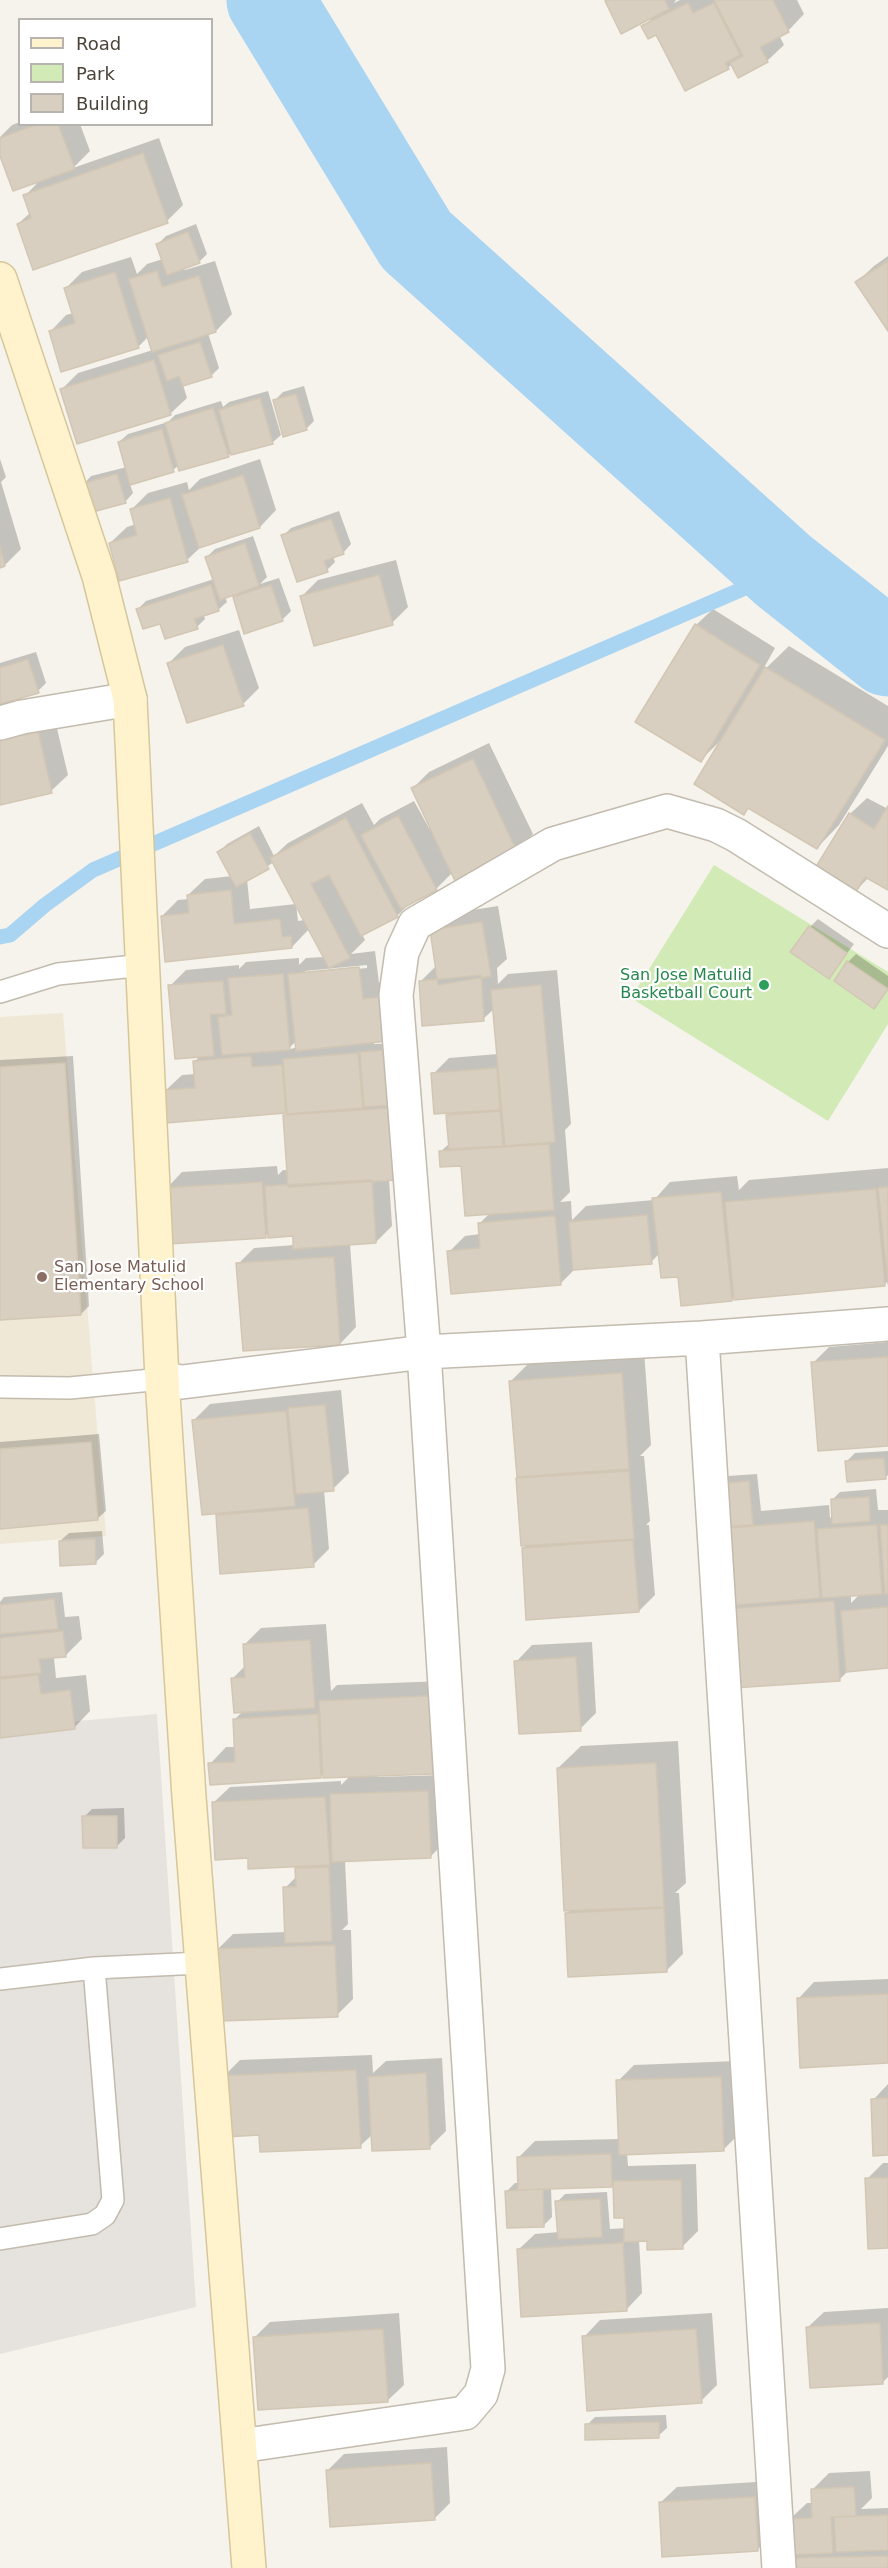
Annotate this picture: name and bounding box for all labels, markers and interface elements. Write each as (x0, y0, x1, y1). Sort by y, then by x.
legend (18, 18, 213, 126)
text: Road (76, 33, 121, 54)
text: Park (76, 63, 115, 84)
text: Building (76, 93, 149, 114)
place label: San Jose Matulid Basketball Court (620, 966, 752, 1004)
marker: San Jose Matulid Basketball Court (757, 978, 771, 992)
place label: San Jose Matulid Elementary School (54, 1258, 204, 1296)
marker: San Jose Matulid Elementary School (35, 1270, 49, 1284)

